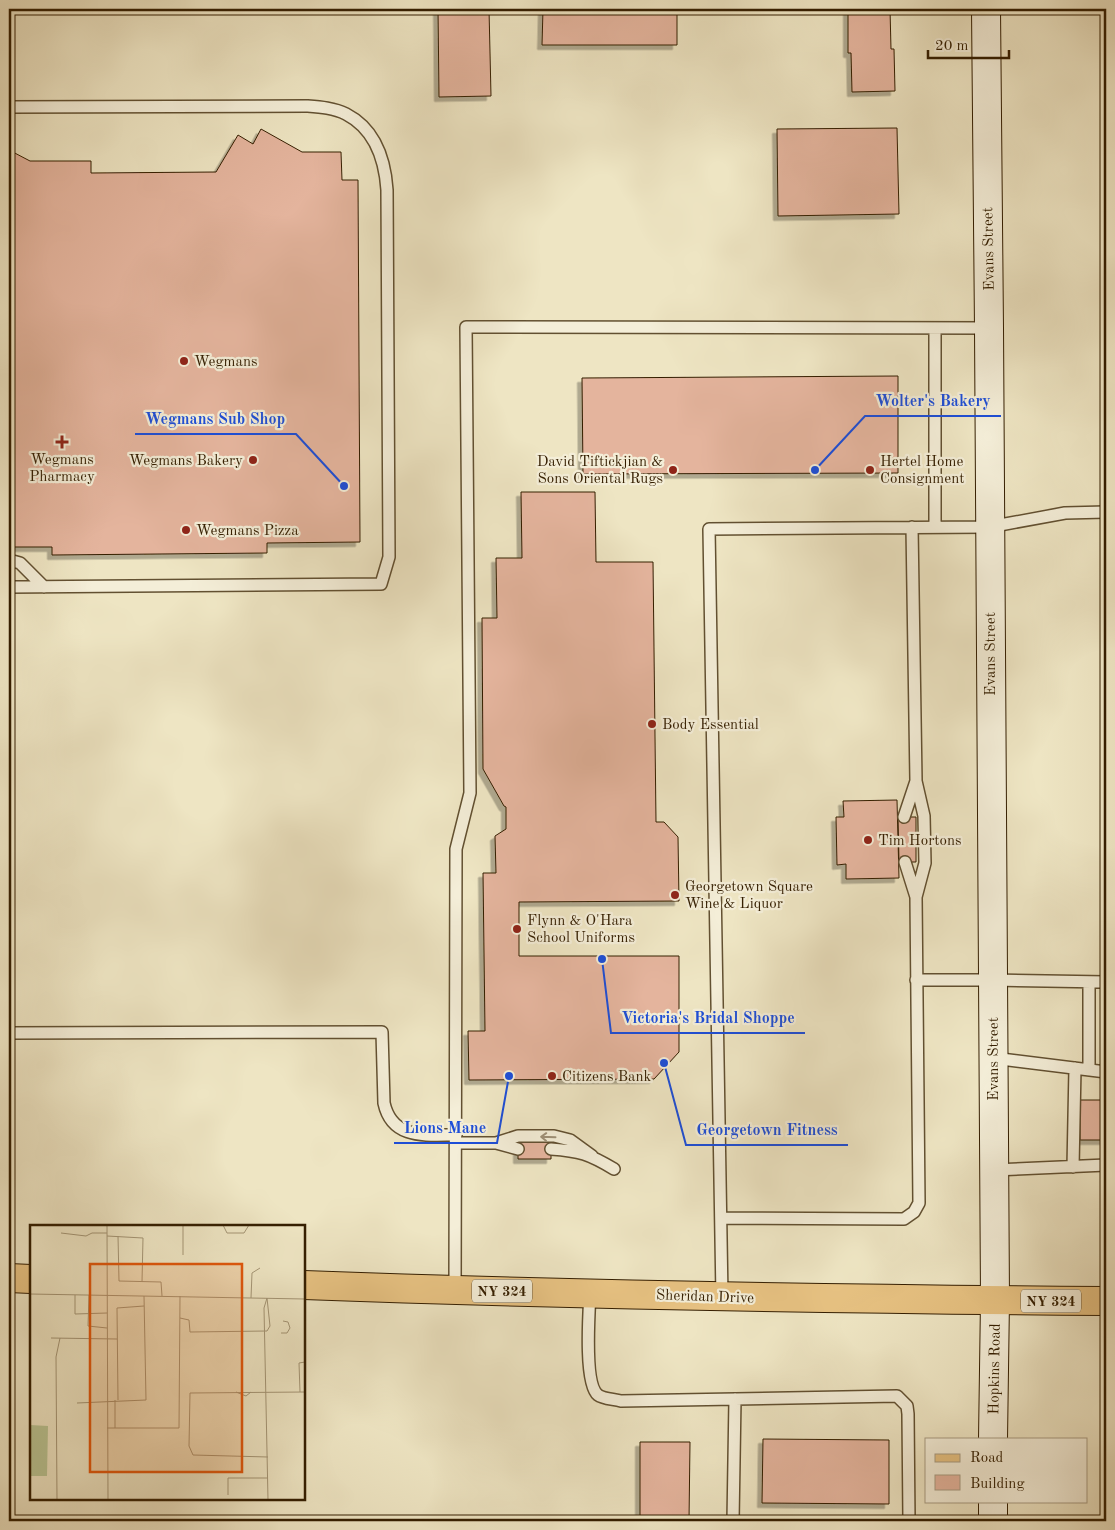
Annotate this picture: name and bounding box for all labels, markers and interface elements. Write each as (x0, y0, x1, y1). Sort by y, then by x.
scale bar (928, 28, 1009, 60)
text: 20 m (935, 39, 969, 54)
street label: Evans Street (981, 207, 998, 291)
marker: Wegmans (178, 355, 190, 367)
place label: Wegmans (194, 355, 258, 370)
callout: Wolter's Bakery (865, 385, 1001, 416)
text: Wolter's Bakery (875, 394, 991, 410)
callout: Wegmans Sub Shop (135, 403, 296, 434)
text: Wegmans Sub Shop (145, 412, 285, 428)
marker: Wegmans Pharmacy (56, 436, 68, 448)
place label: Wegmans Pharmacy (29, 453, 95, 485)
place label: Wegmans Bakery (129, 454, 243, 469)
marker: Wegmans Bakery (247, 454, 259, 466)
place label: David Tiftickjian & Sons Oriental Rugs (537, 455, 663, 487)
place label: Hertel Home Consignment (880, 455, 965, 487)
marker: David Tiftickjian & Sons Oriental Rugs (667, 464, 679, 476)
marker: Hertel Home Consignment (864, 464, 876, 476)
marker: Wegmans Pizza (180, 524, 192, 536)
place label: Wegmans Pizza (196, 524, 299, 539)
street label: Evans Street (984, 612, 999, 696)
marker: Body Essential (646, 718, 658, 730)
place label: Body Essential (662, 718, 759, 733)
marker: Tim Hortons (862, 834, 874, 846)
place label: Tim Hortons (878, 834, 962, 849)
place label: Georgetown Square Wine & Liquor (685, 880, 813, 912)
marker: Georgetown Square Wine & Liquor (669, 889, 681, 901)
place label: Flynn & O'Hara School Uniforms (527, 914, 635, 946)
marker: Flynn & O'Hara School Uniforms (511, 923, 523, 935)
callout: Victoria's Bridal Shoppe (611, 1002, 805, 1033)
text: Victoria's Bridal Shoppe (621, 1011, 795, 1027)
street label: Evans Street (987, 1017, 1002, 1101)
marker: Citizens Bank (546, 1070, 558, 1082)
place label: Citizens Bank (562, 1070, 652, 1085)
callout: Lions Mane (394, 1112, 497, 1143)
callout: Georgetown Fitness (686, 1114, 848, 1145)
text: Lions Mane (404, 1121, 486, 1137)
text: Georgetown Fitness (696, 1123, 838, 1139)
one-way arrow (541, 1132, 557, 1141)
inset map (30, 1225, 305, 1500)
road number: NY 324 (472, 1280, 532, 1302)
street label: Sheridan Drive (656, 1288, 754, 1307)
road number: NY 324 (1021, 1290, 1081, 1312)
street label: Hopkins Road (987, 1323, 1004, 1415)
legend (925, 1438, 1088, 1502)
text: Road (970, 1451, 1004, 1466)
text: Building (970, 1477, 1025, 1492)

